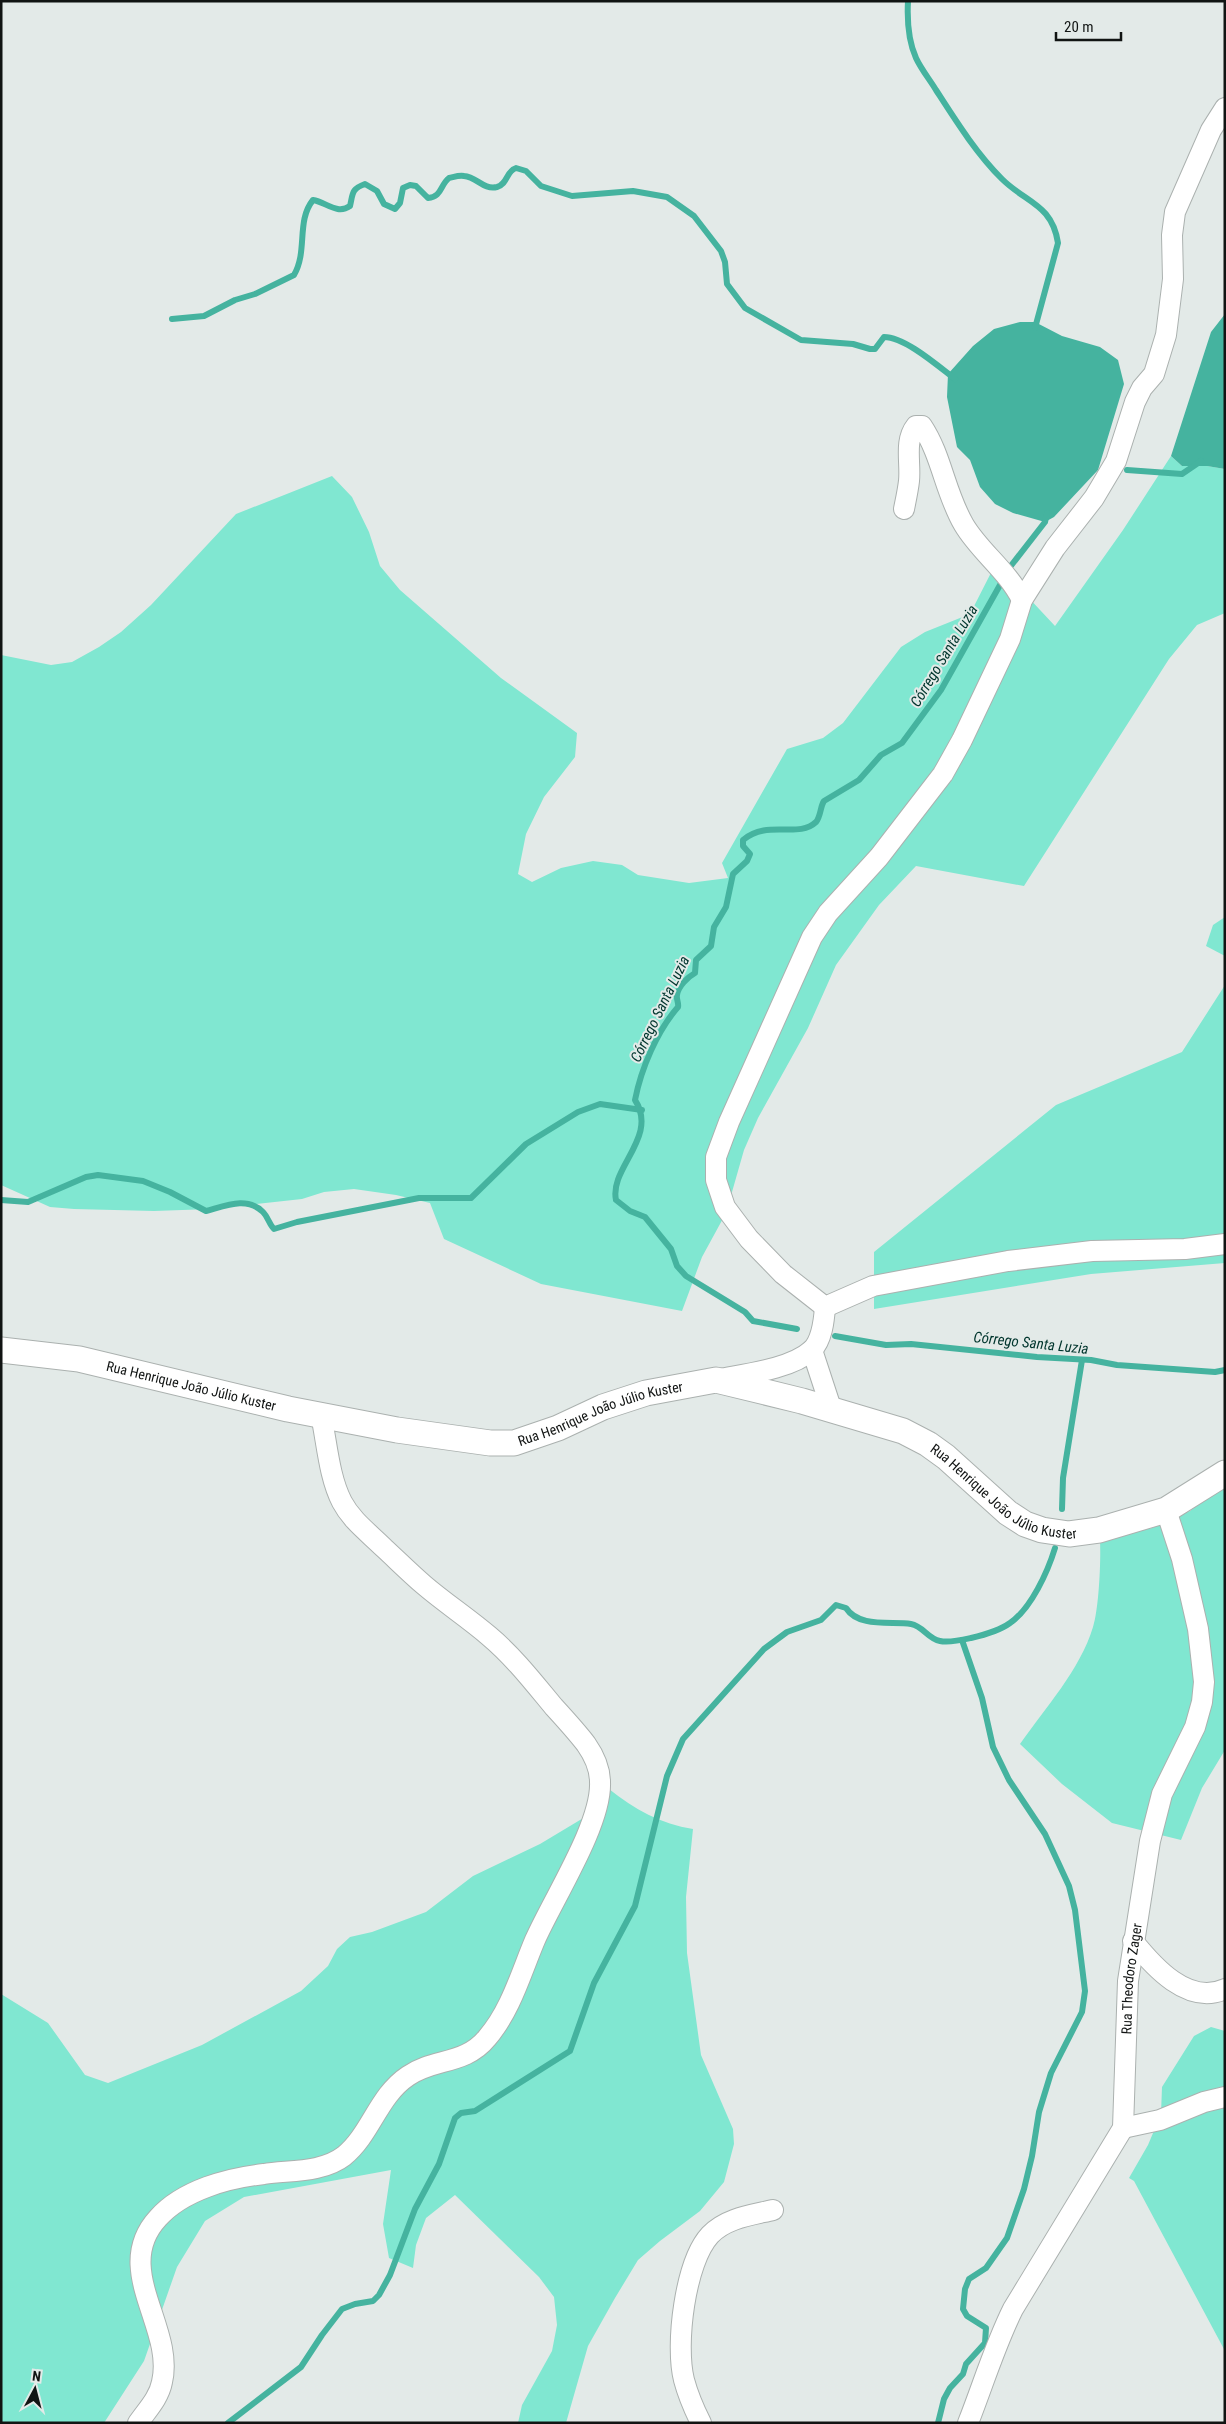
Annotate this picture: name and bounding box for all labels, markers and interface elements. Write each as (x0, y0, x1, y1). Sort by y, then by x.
scale bar (1056, 10, 1121, 42)
text: 20 m (1064, 18, 1094, 36)
water label: Córrego Santa Luzia (907, 602, 981, 710)
water label: Córrego Santa Luzia (627, 953, 693, 1065)
water label: Córrego Santa Luzia (973, 1328, 1089, 1358)
street label: Rua Henrique João Júlio Kuster (105, 1358, 278, 1414)
street label: Rua Henrique João Júlio Kuster (516, 1378, 684, 1449)
street label: Rua Henrique João Júlio Kuster (927, 1440, 1078, 1542)
street label: Rua Theodoro Zager (1118, 1922, 1145, 2035)
north arrow (10, 2364, 60, 2414)
text: N (31, 2368, 42, 2385)

